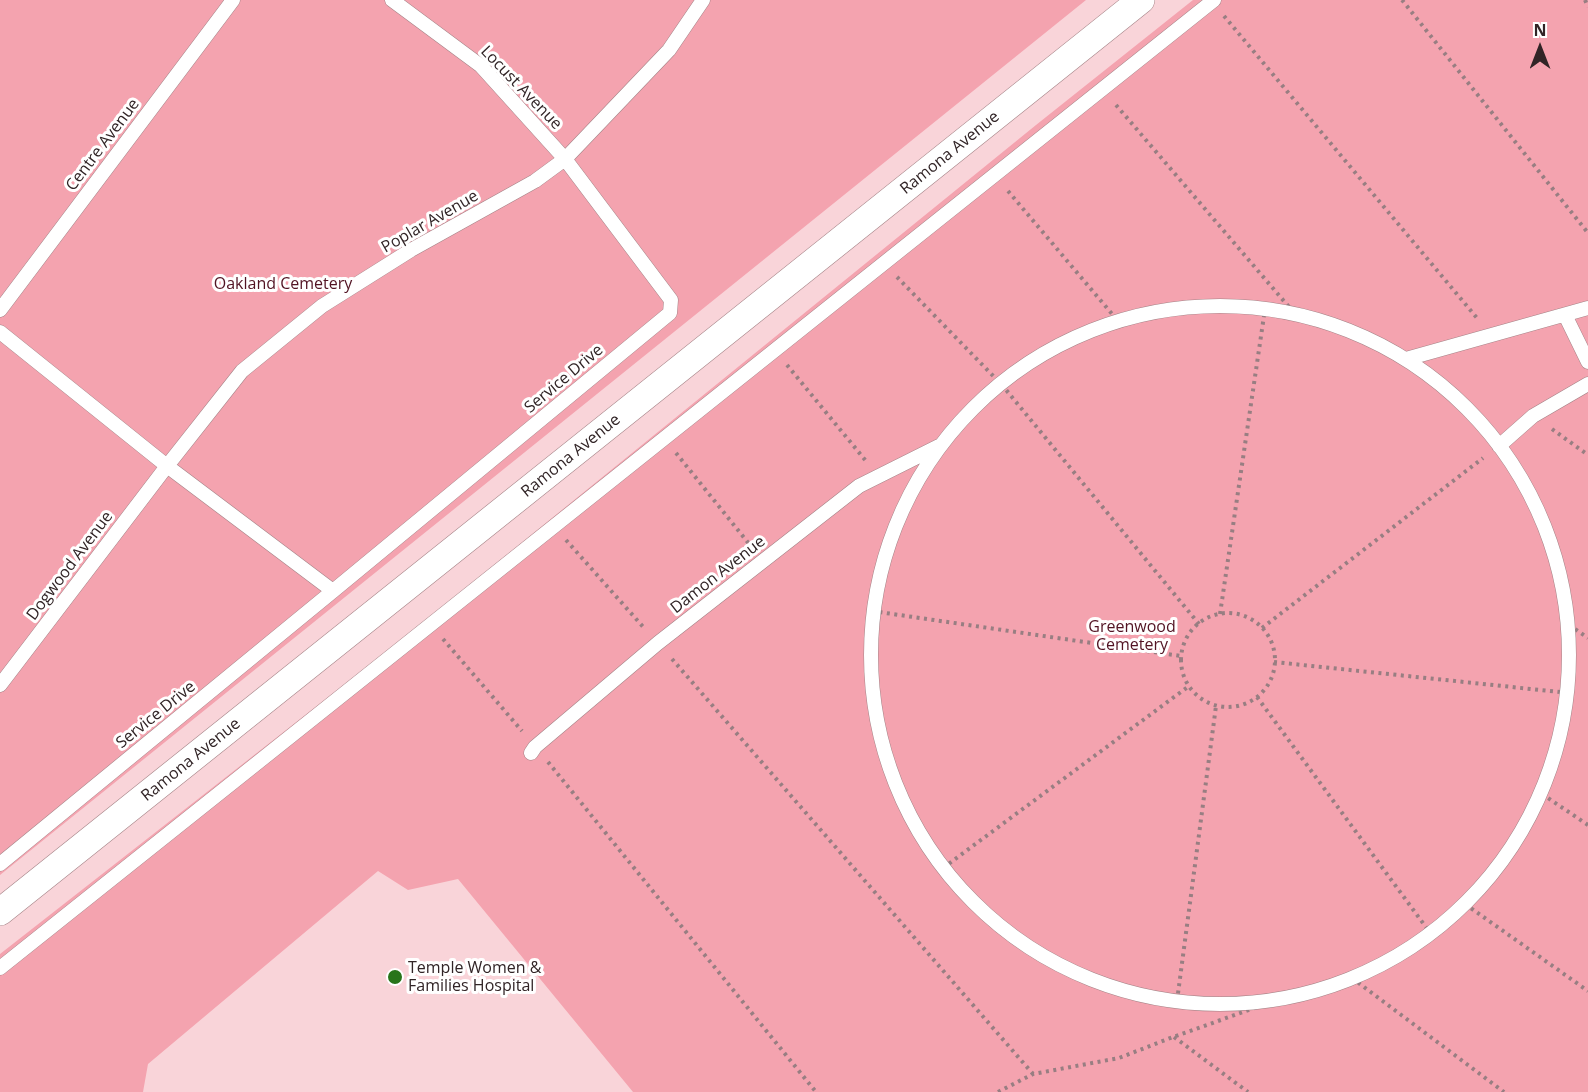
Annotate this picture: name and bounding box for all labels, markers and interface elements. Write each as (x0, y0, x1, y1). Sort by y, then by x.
north arrow (1510, 18, 1570, 78)
text: N (1533, 19, 1547, 41)
street label: Locust Avenue (476, 42, 566, 134)
street label: Centre Avenue (62, 95, 144, 195)
street label: Ramona Avenue (897, 107, 1003, 199)
street label: Poplar Avenue (378, 187, 482, 257)
park label: Oakland Cemetery (214, 274, 352, 294)
street label: Service Drive (521, 341, 607, 417)
street label: Ramona Avenue (518, 410, 624, 502)
street label: Dogwood Avenue (23, 508, 117, 624)
street label: Damon Avenue (667, 532, 769, 618)
park label: Greenwood Cemetery (1088, 617, 1176, 655)
street label: Service Drive (113, 677, 199, 753)
street label: Ramona Avenue (138, 714, 244, 806)
place label: Temple Women & Families Hospital (408, 958, 541, 996)
marker: Temple Women & Families Hospital (386, 968, 404, 986)

